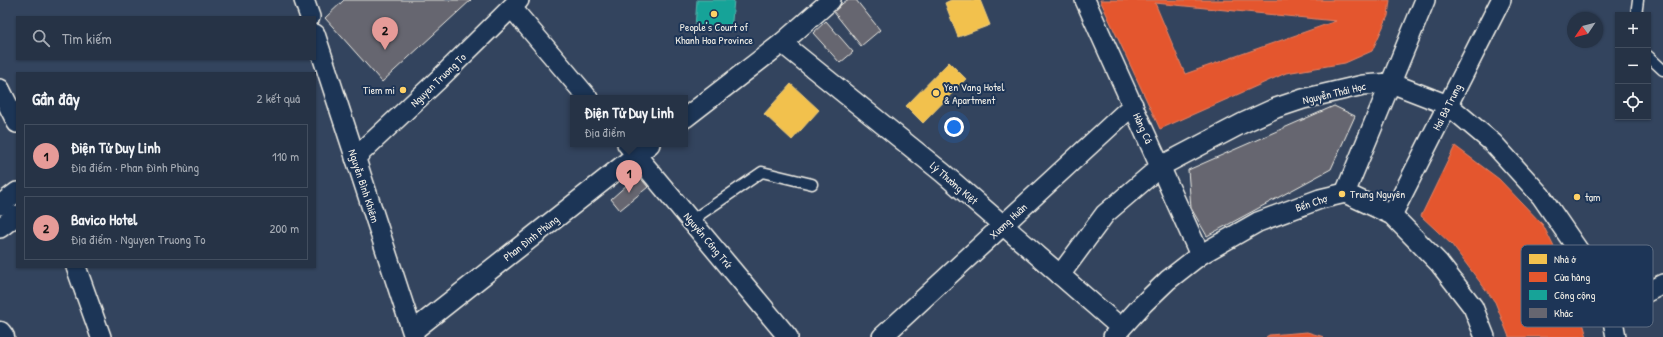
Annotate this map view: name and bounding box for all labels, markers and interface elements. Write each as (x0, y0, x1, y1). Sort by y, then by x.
marker: People's Court of Khanh Hoa Province (709, 9, 719, 19)
north arrow (1567, 12, 1603, 48)
map controls (1615, 12, 1651, 120)
button: + (1615, 12, 1651, 48)
search box (16, 16, 316, 60)
pin: 2 (372, 17, 398, 50)
place label: People's Court of Khanh Hoa Province (675, 20, 753, 47)
icon: search (30, 27, 52, 49)
text: Tìm kiếm (62, 28, 112, 49)
button: − (1615, 48, 1651, 84)
street label: Nguyen Truong To (407, 50, 469, 110)
street label: Nguyễn Thái Học (1301, 79, 1368, 107)
place label: Yen Vang Hotel & Apartment (944, 80, 1004, 107)
street label: Hai Bà Trưng (1429, 81, 1465, 133)
place label: Tiem mi (363, 83, 395, 97)
button: locate (1615, 84, 1651, 120)
marker: Tiem mi (398, 85, 408, 95)
text: Gần đây (32, 87, 80, 110)
marker: Yen Vang Hotel & Apartment (931, 88, 941, 98)
text: 2 kết quả (257, 89, 300, 107)
popup (570, 95, 688, 147)
text: Điện Tử Duy Linh (584, 102, 674, 123)
street label: Hàng Cá (1130, 110, 1156, 146)
your location (944, 117, 964, 137)
text: Địa điểm (584, 123, 625, 141)
text: Điện Tử Duy Linh (71, 137, 160, 158)
text: 1 (44, 147, 48, 165)
text: 110 m (272, 147, 299, 165)
street label: Nguyễn Bình Khiêm (346, 147, 383, 225)
text: Địa điểm · Phan Đình Phùng (71, 158, 199, 176)
street label: Lý Thường Kiệt (927, 158, 981, 208)
pin: 1 (616, 160, 642, 193)
place label: Trung Nguyên (1350, 187, 1405, 201)
marker: Trung Nguyên (1337, 189, 1347, 199)
place label: tạm (1585, 190, 1601, 204)
street label: Bến Chợ (1293, 191, 1329, 215)
marker: tạm (1572, 192, 1582, 202)
street label: Xương Huân (986, 200, 1030, 242)
text: Bavico Hotel (71, 209, 137, 230)
street label: Nguyễn Công Trứ (681, 209, 736, 272)
street label: Phan Đình Phùng (500, 212, 562, 264)
text: 2 (43, 219, 49, 237)
text: 200 m (269, 219, 299, 237)
text: Địa điểm · Nguyen Truong To (71, 230, 205, 248)
legend (1521, 245, 1653, 327)
text: Nhà ở (1554, 252, 1576, 266)
text: Cửa hàng (1554, 270, 1590, 284)
text: Công cộng (1554, 288, 1596, 302)
text: Khác (1554, 306, 1574, 320)

